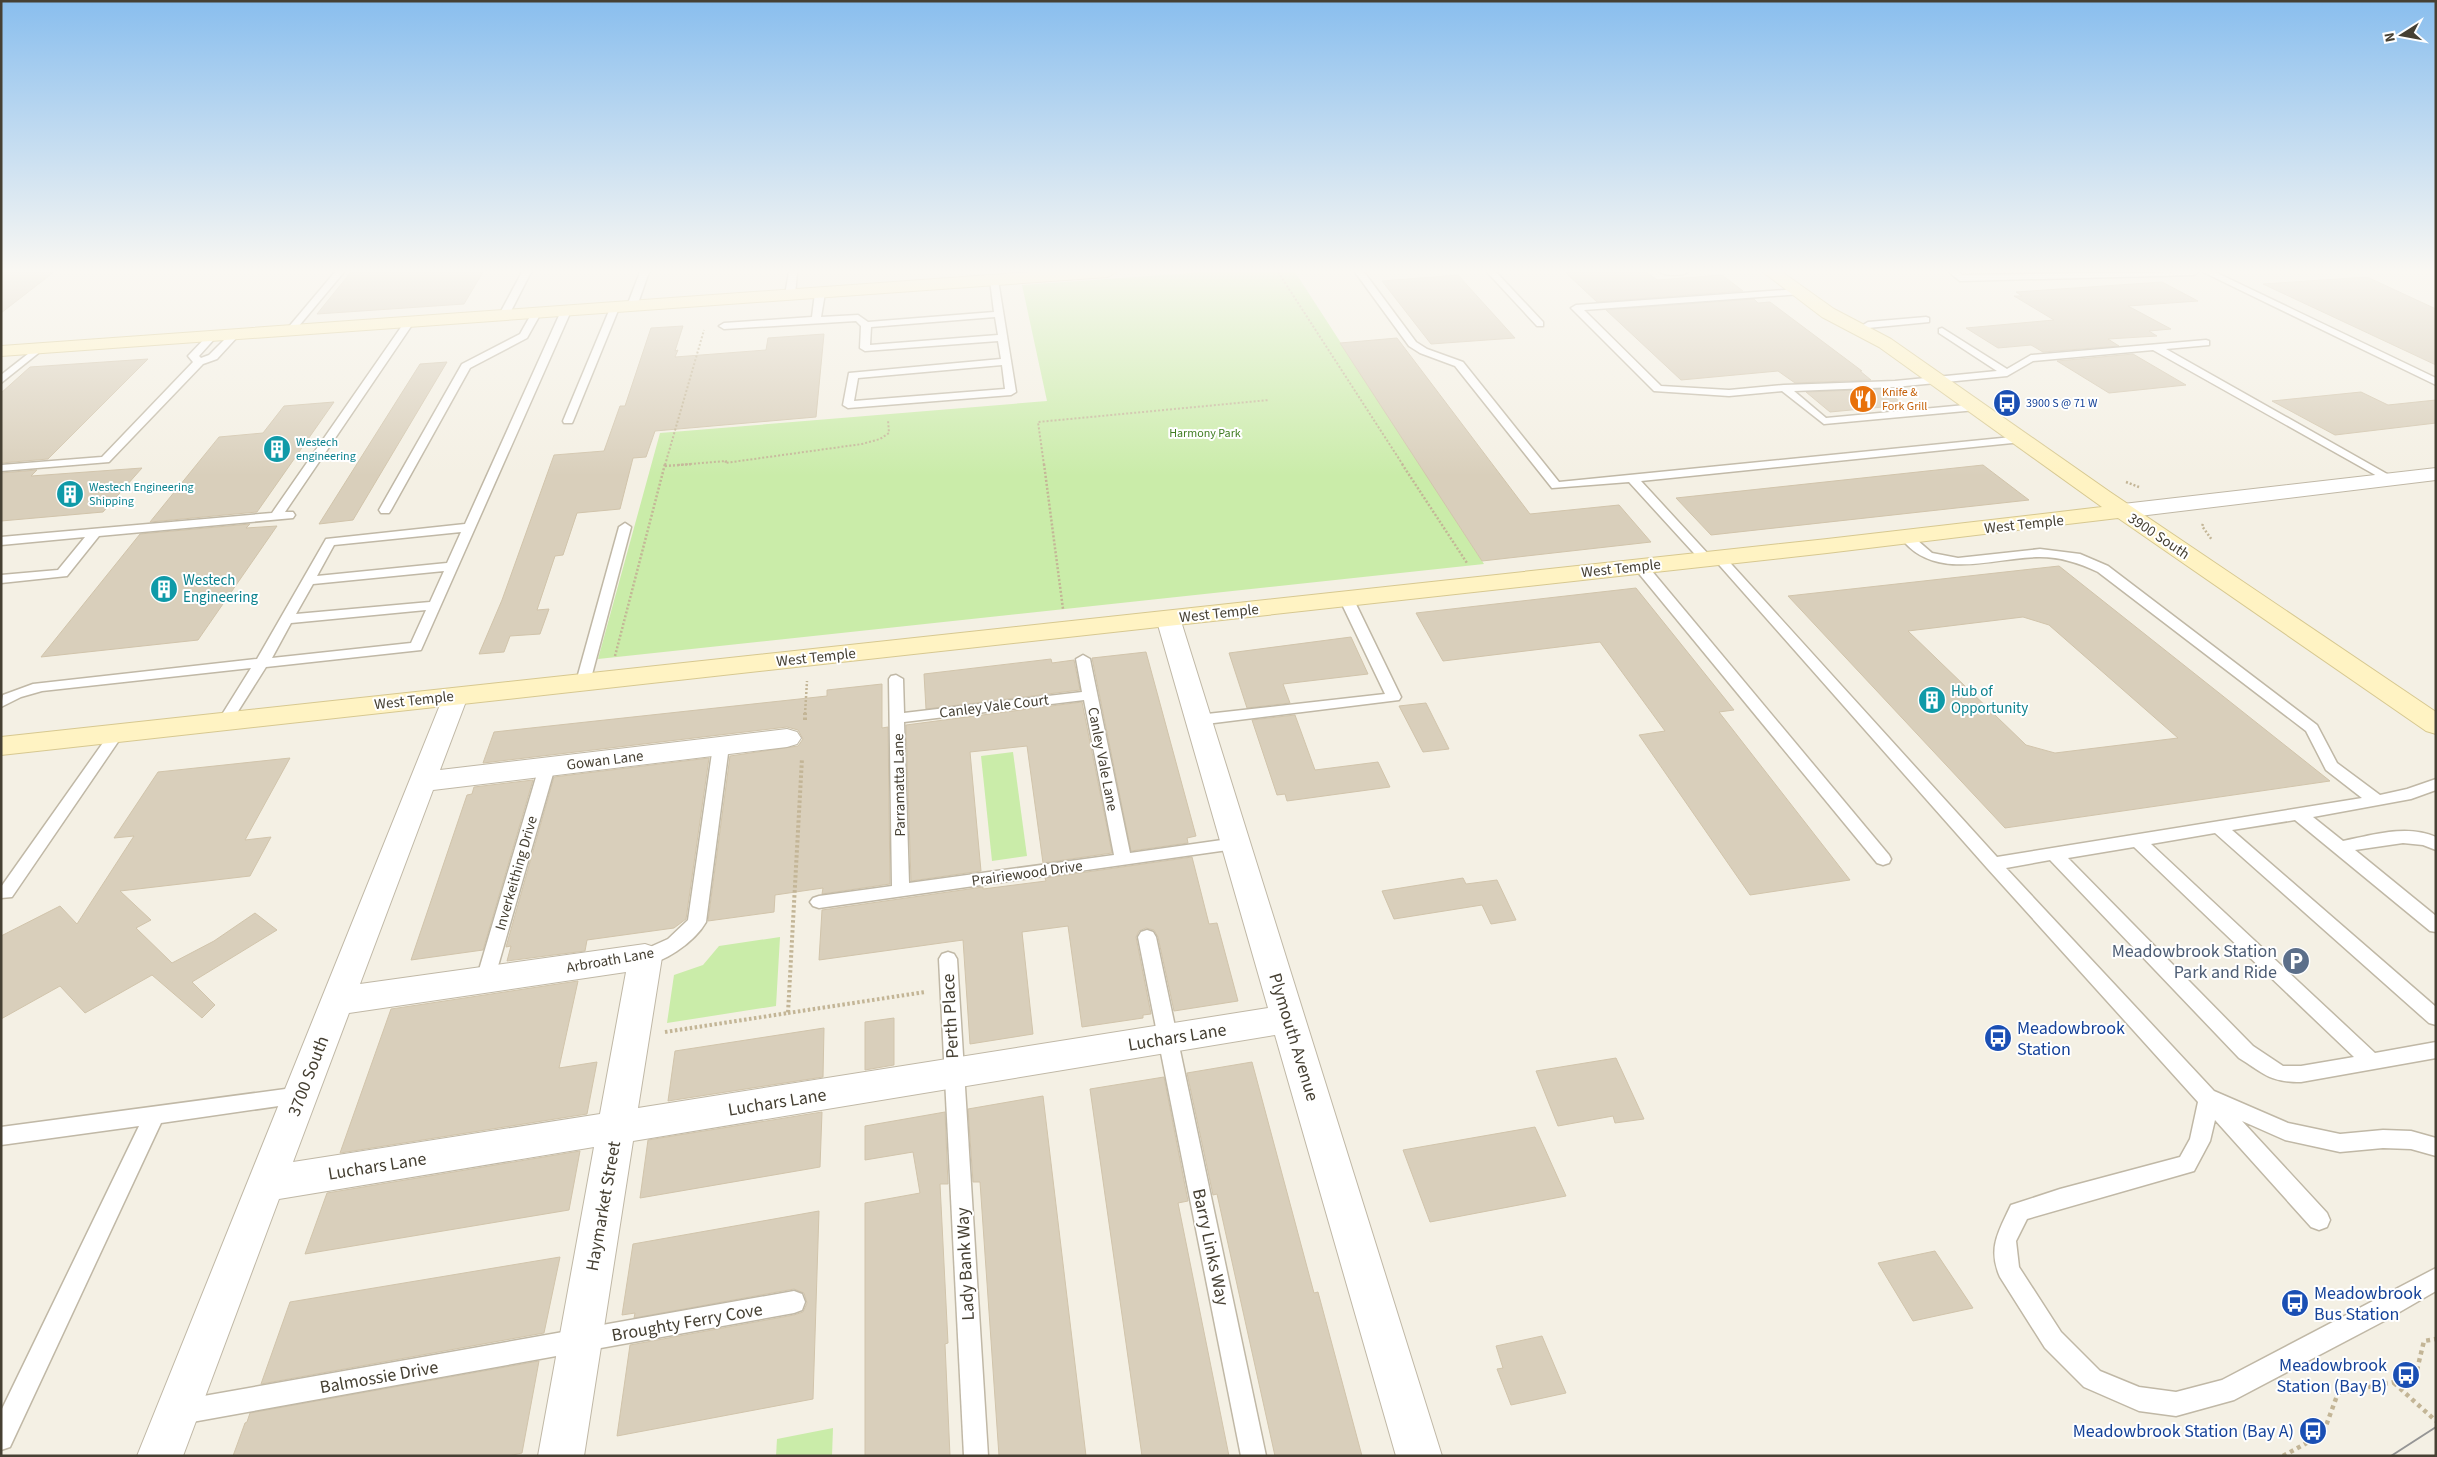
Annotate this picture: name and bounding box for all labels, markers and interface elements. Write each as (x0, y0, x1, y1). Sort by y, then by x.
north arrow (2377, 10, 2427, 60)
text: N (2380, 31, 2401, 44)
restaurant icon: Knife & Fork Grill (1848, 384, 1878, 414)
place label: Knife & Fork Grill (1882, 384, 1927, 415)
bus stop icon: 3900 S @ 71 W (1992, 388, 2022, 418)
place label: 3900 S @ 71 W (2026, 395, 2098, 412)
park label: Harmony Park (1169, 425, 1241, 442)
building icon: Westech engineering (262, 434, 292, 464)
place label: Westech engineering (296, 434, 356, 465)
building icon: Westech Engineering Shipping (55, 479, 85, 509)
place label: Westech Engineering Shipping (89, 479, 194, 510)
street label: 3900 South (2124, 508, 2194, 565)
street label: West Temple (1983, 510, 2065, 539)
street label: West Temple (1580, 554, 1662, 583)
place label: Westech Engineering (183, 570, 259, 608)
building icon: Westech Engineering (149, 574, 179, 604)
street label: West Temple (1178, 599, 1260, 628)
street label: West Temple (775, 643, 857, 672)
place label: Hub of Opportunity (1951, 681, 2028, 719)
building icon: Hub of Opportunity (1917, 685, 1947, 715)
street label: West Temple (373, 686, 455, 715)
street label: Canley Vale Court (938, 689, 1050, 724)
street label: Canley Vale Lane (1082, 705, 1123, 813)
street label: Parramatta Lane (888, 733, 911, 837)
street label: Gowan Lane (565, 745, 645, 776)
street label: Inverkeithing Drive (490, 813, 543, 933)
street label: Prairiewood Drive (970, 855, 1084, 892)
place label: Meadowbrook Station Park and Ride (2112, 939, 2277, 985)
street label: Arbroath Lane (565, 942, 656, 979)
parking icon: Meadowbrook Station Park and Ride (2281, 946, 2311, 976)
street label: Plymouth Avenue (1262, 970, 1325, 1104)
street label: Perth Place (936, 973, 965, 1059)
place label: Meadowbrook Station (2017, 1016, 2125, 1062)
street label: Luchars Lane (1126, 1017, 1228, 1058)
bus stop icon: Meadowbrook Station (1983, 1023, 2013, 1053)
street label: 3700 South (282, 1032, 335, 1120)
street label: Luchars Lane (726, 1082, 828, 1123)
street label: Haymarket Street (580, 1139, 627, 1273)
street label: Luchars Lane (326, 1146, 428, 1187)
street label: Barry Links Way (1186, 1186, 1235, 1308)
street label: Lady Bank Way (950, 1206, 981, 1321)
place label: Meadowbrook Bus Station (2314, 1281, 2422, 1327)
bus stop icon: Meadowbrook Bus Station (2280, 1288, 2310, 1318)
street label: Broughty Ferry Cove (610, 1297, 765, 1348)
place label: Meadowbrook Station (Bay B) (2276, 1353, 2387, 1399)
street label: Balmossie Drive (318, 1355, 440, 1400)
bus stop icon: Meadowbrook Station (Bay B) (2391, 1360, 2421, 1390)
bus stop icon: Meadowbrook Station (Bay A) (2298, 1416, 2328, 1446)
place label: Meadowbrook Station (Bay A) (2073, 1419, 2294, 1444)

